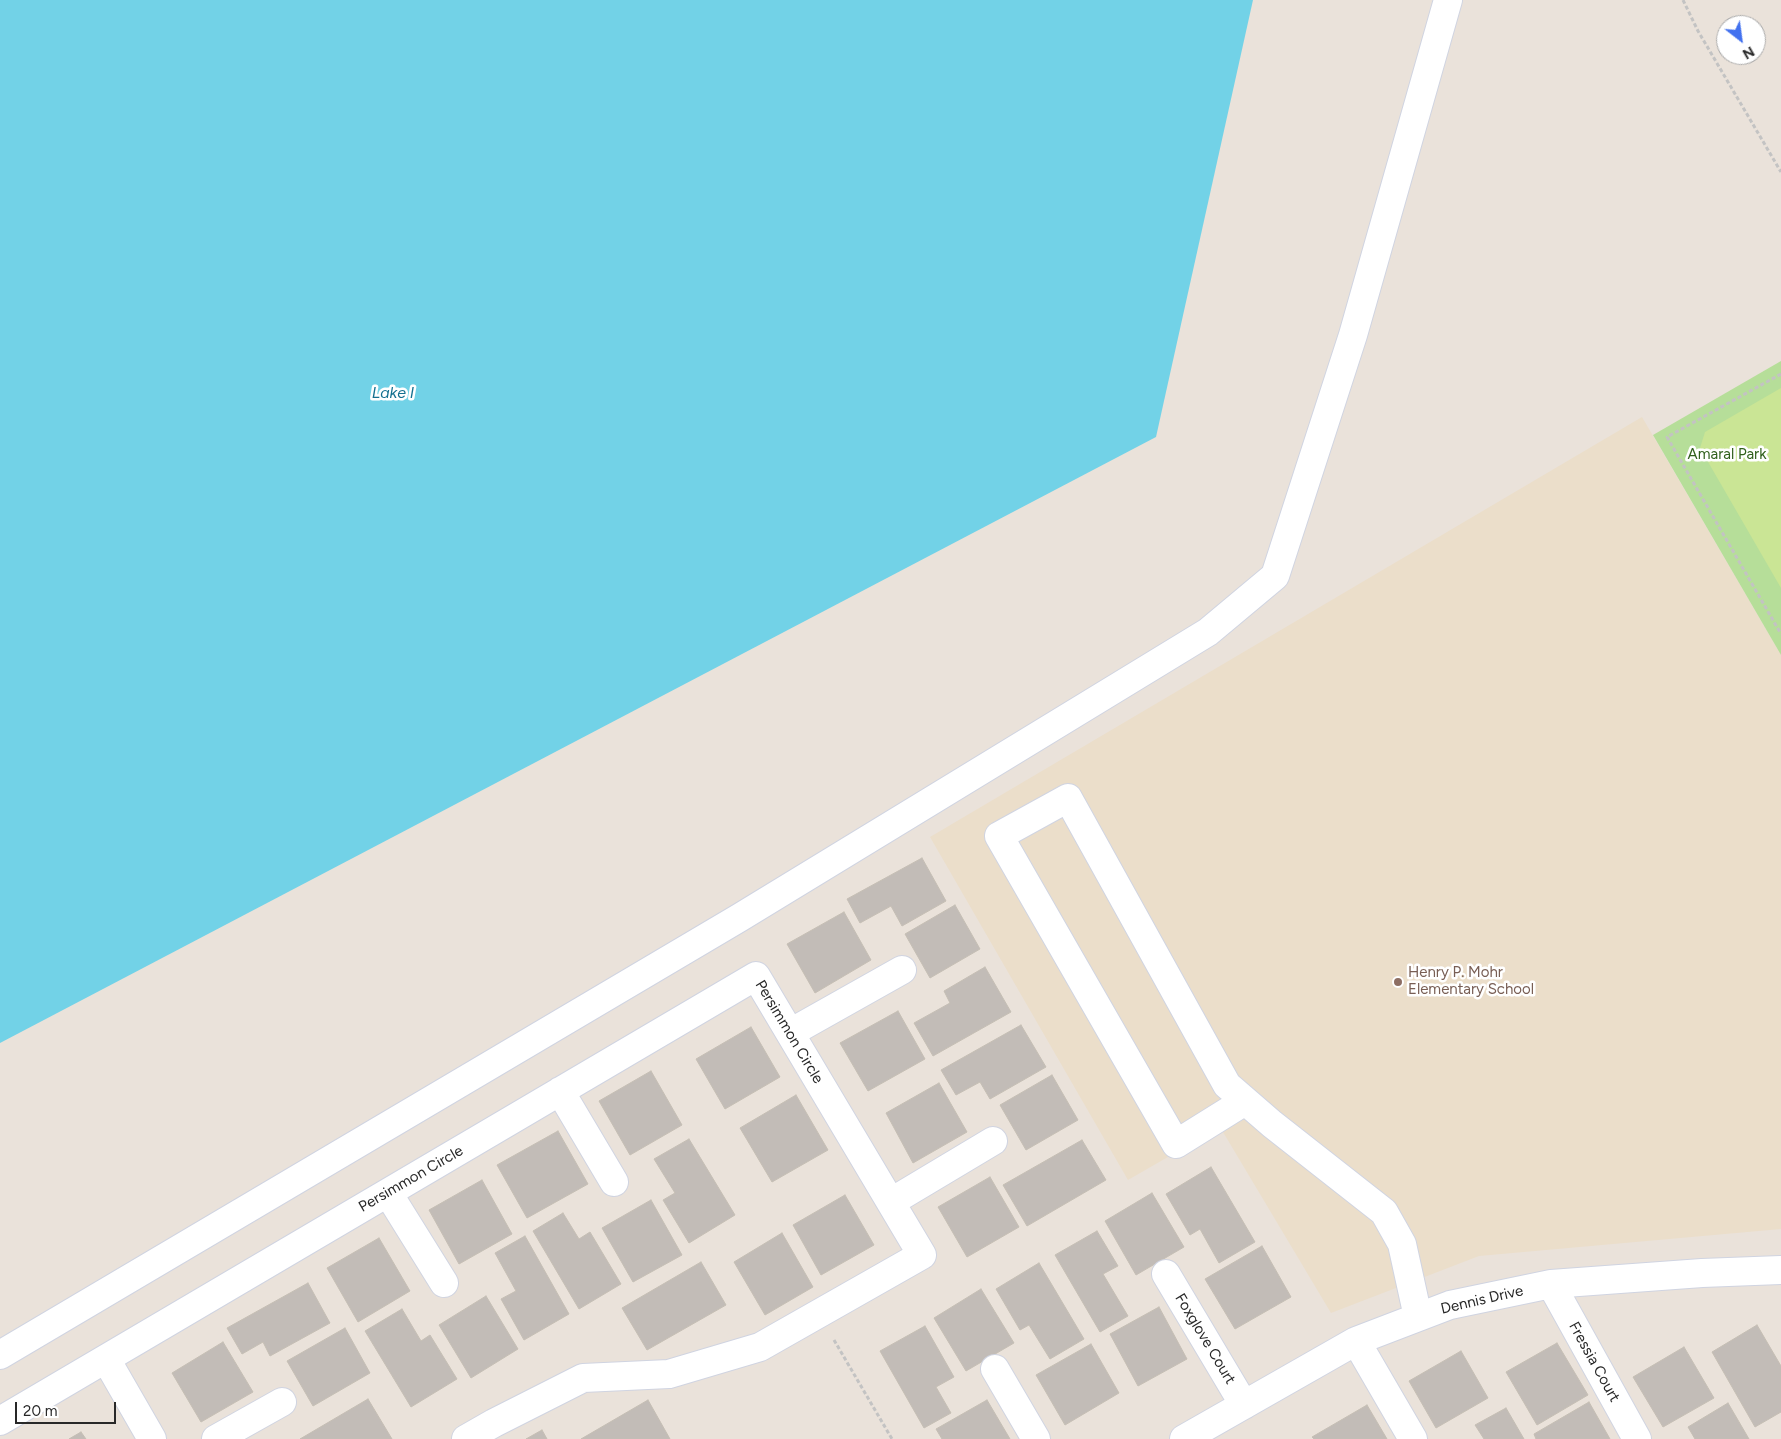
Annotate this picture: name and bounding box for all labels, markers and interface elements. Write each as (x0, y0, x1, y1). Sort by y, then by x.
north arrow (1716, 15, 1766, 65)
text: N (1739, 42, 1757, 63)
water label: Lake I (372, 383, 414, 403)
park label: Amaral Park (1688, 446, 1766, 464)
place label: Henry P. Mohr Elementary School (1408, 964, 1534, 999)
marker: Henry P. Mohr Elementary School (1392, 976, 1404, 988)
street label: Persimmon Circle (751, 977, 827, 1087)
street label: Persimmon Circle (356, 1142, 466, 1216)
street label: Dennis Drive (1439, 1282, 1525, 1318)
street label: Foxglove Court (1171, 1290, 1239, 1388)
street label: Fressia Court (1565, 1319, 1623, 1405)
scale bar (18, 1392, 119, 1424)
text: 20 m (23, 1402, 57, 1420)

